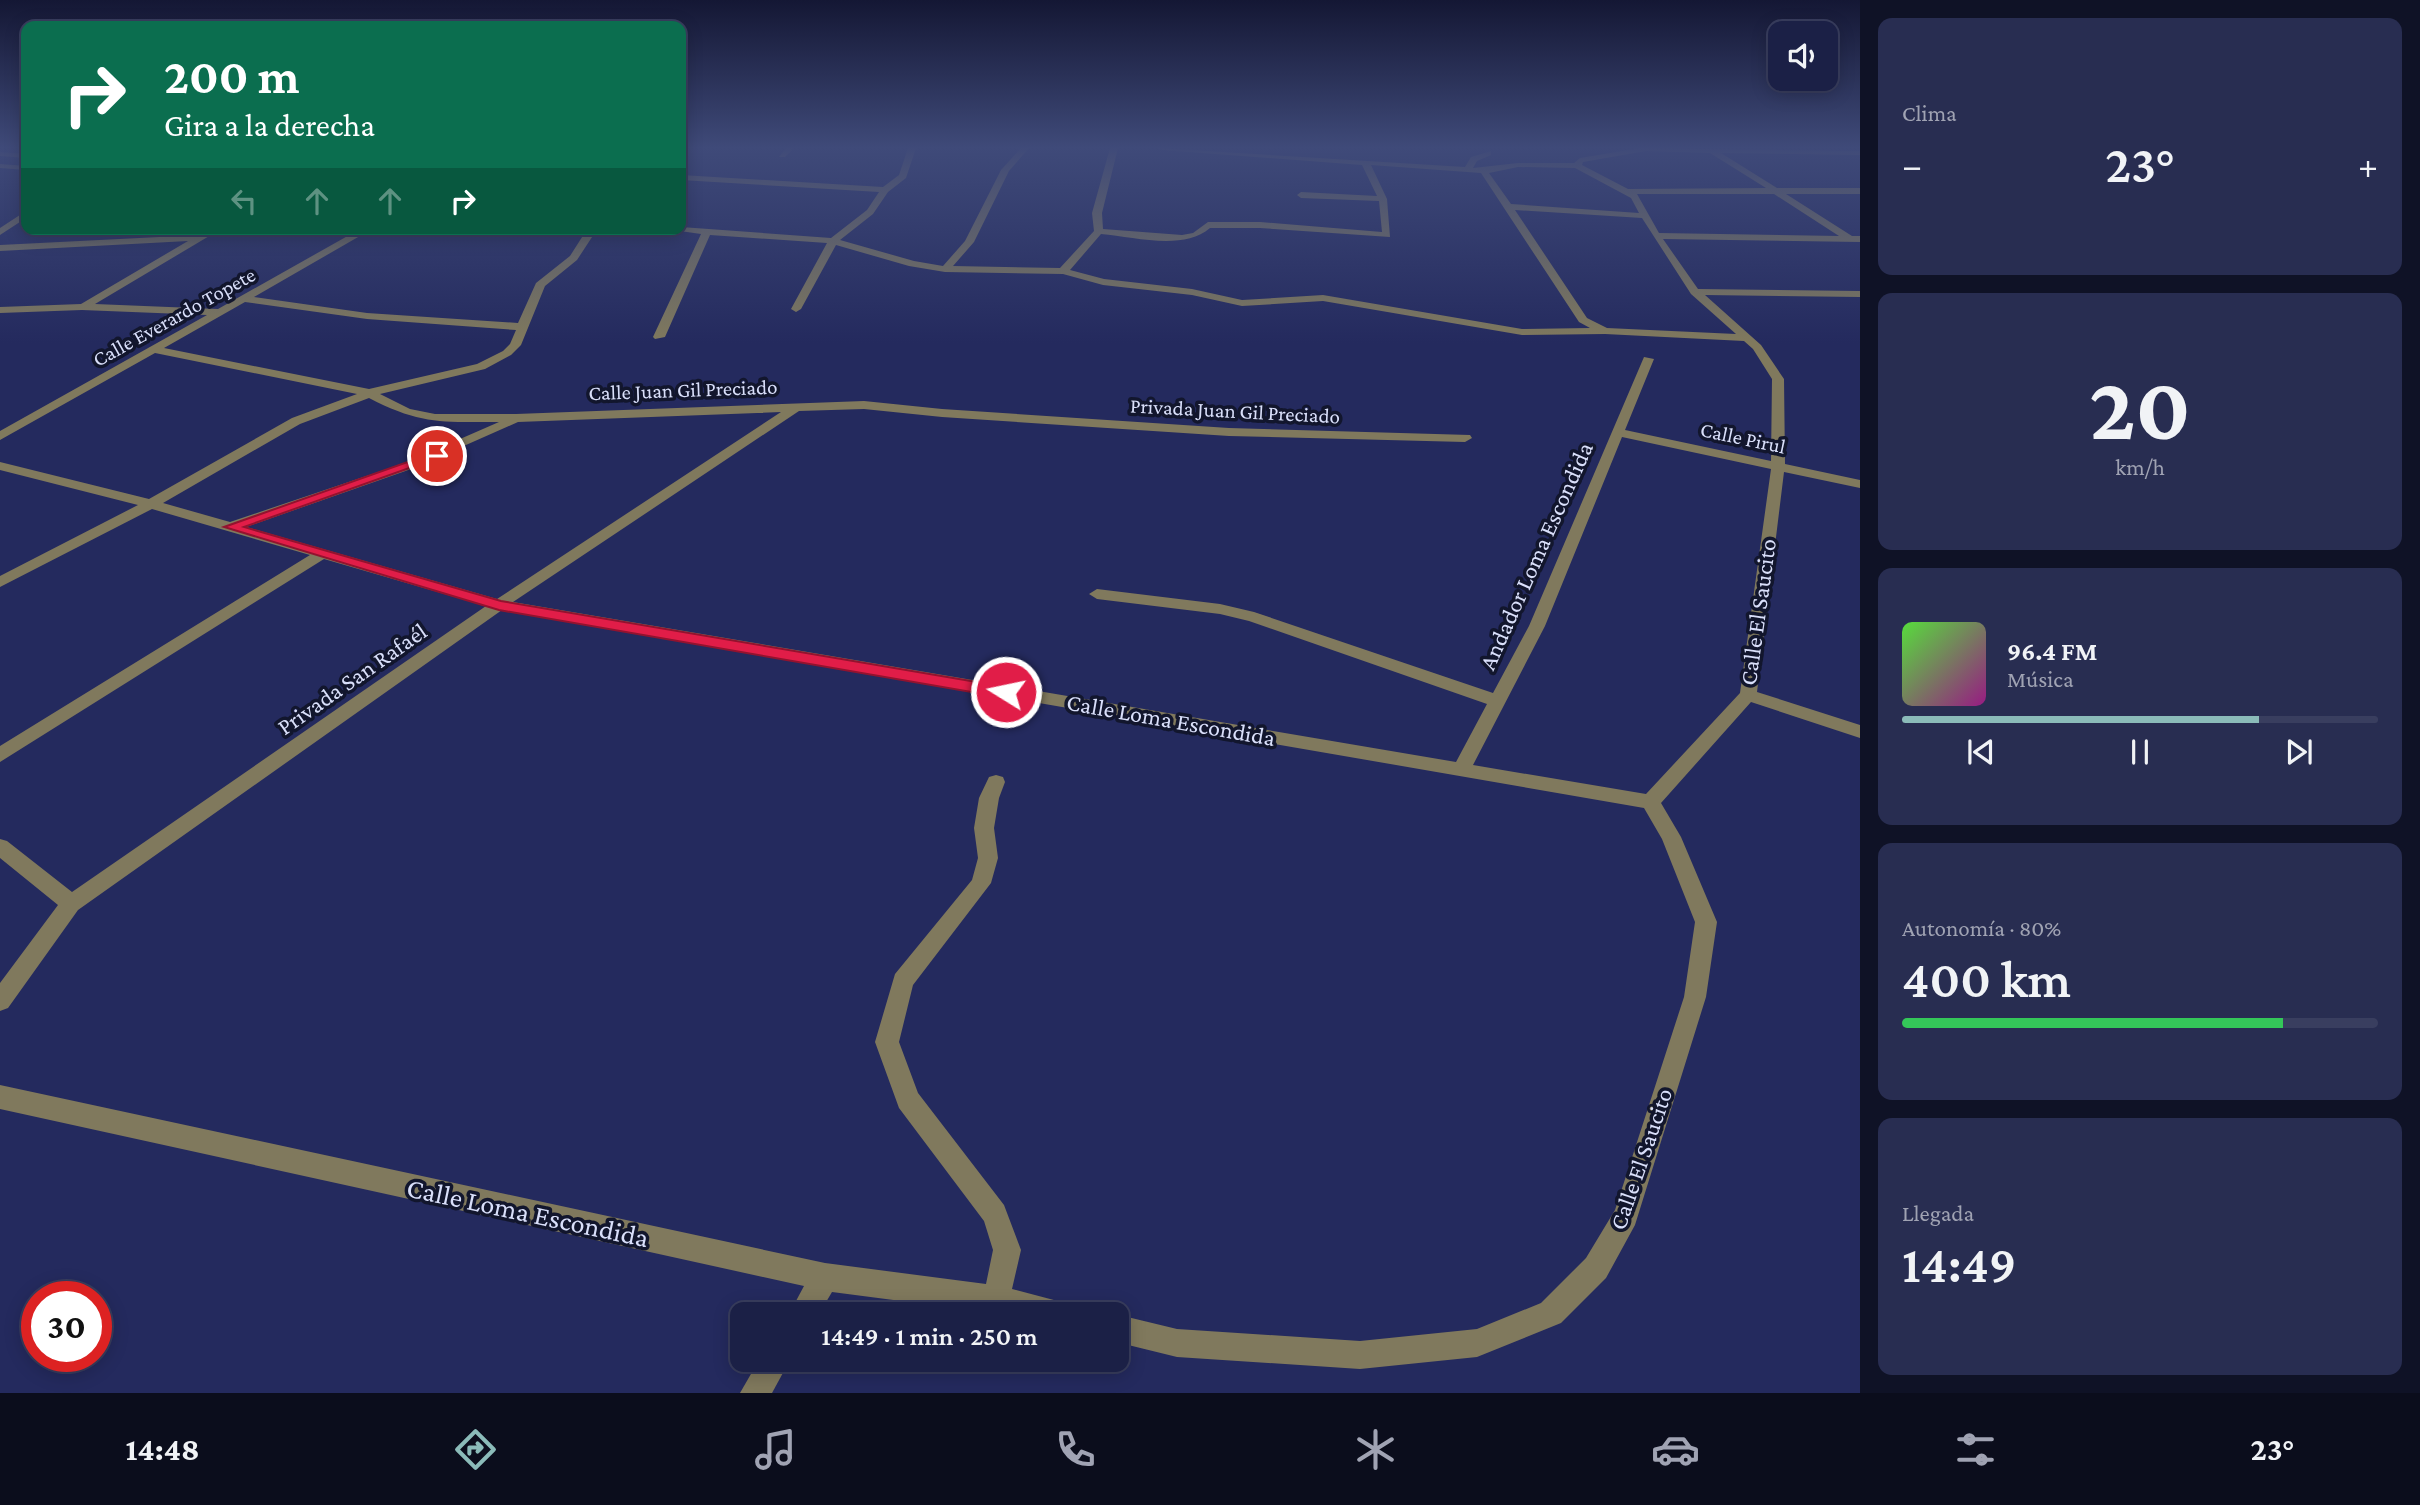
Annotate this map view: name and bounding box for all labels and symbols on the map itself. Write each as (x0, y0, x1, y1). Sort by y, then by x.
street label: Calle Everardo Topete (88, 262, 260, 372)
street label: Calle Juan Gil Preciado (588, 375, 778, 405)
street label: Privada Juan Gil Preciado (1129, 394, 1341, 428)
street label: Calle Pirul (1698, 417, 1788, 459)
pin (407, 426, 467, 486)
street label: Andador Loma Escondida (1473, 438, 1598, 674)
street label: Calle El Saucito (1734, 537, 1781, 687)
street label: Privada San Rafaél (272, 617, 432, 740)
position arrow (969, 655, 1043, 729)
street label: Calle Loma Escondida (1065, 688, 1277, 751)
street label: Calle El Saucito (1604, 1085, 1677, 1233)
street label: Calle Loma Escondida (404, 1172, 652, 1253)
speed limit sign: 30 (21, 1281, 112, 1372)

